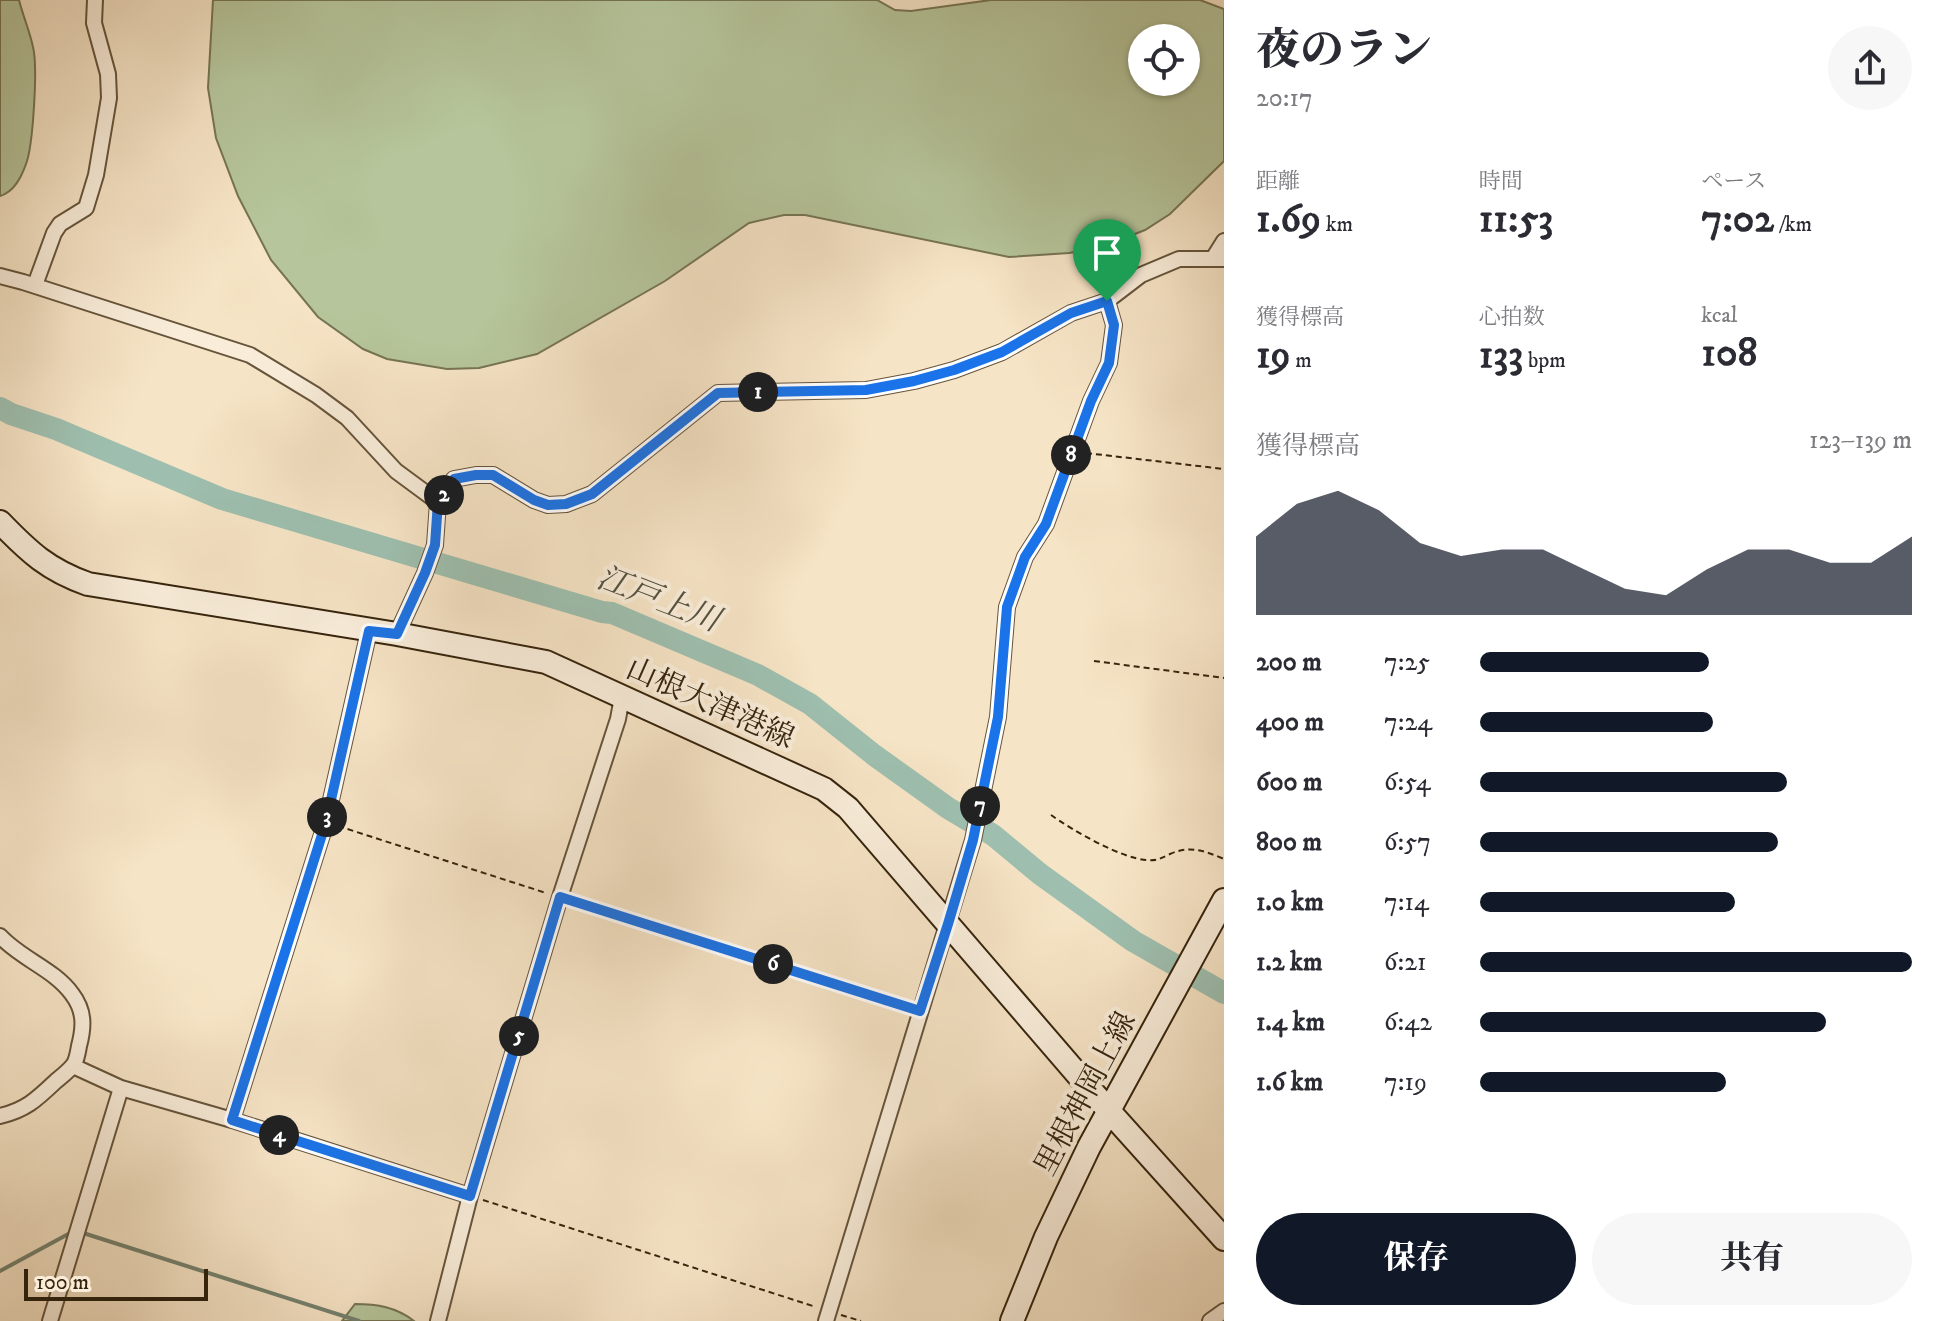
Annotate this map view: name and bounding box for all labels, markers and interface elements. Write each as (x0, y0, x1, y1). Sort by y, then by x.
map controls (1128, 24, 1200, 96)
button: locate (1128, 24, 1200, 96)
text: 夜のラン (1256, 24, 1432, 79)
button: share (1828, 26, 1912, 110)
text: 20:17 (1256, 82, 1313, 115)
text: 距離 (1256, 168, 1300, 195)
text: 時間 (1479, 168, 1523, 195)
text: ペース (1701, 168, 1766, 195)
text: 1.69 (1256, 195, 1321, 245)
text: 11:53 (1479, 195, 1553, 245)
text: 7:02 (1701, 195, 1774, 245)
text: km (1321, 211, 1353, 238)
text: /km (1774, 211, 1812, 238)
pin (1073, 219, 1141, 301)
icon: arrive (1085, 231, 1129, 275)
text: kcal (1701, 302, 1737, 329)
text: 獲得標高 (1256, 304, 1344, 331)
text: 心拍数 (1479, 304, 1545, 331)
text: 108 (1701, 329, 1757, 379)
text: 19 (1256, 331, 1291, 381)
text: 133 (1479, 331, 1523, 381)
text: m (1291, 347, 1312, 374)
text: bpm (1523, 347, 1566, 374)
pin: 1 (738, 372, 778, 412)
text: 1 (754, 378, 762, 405)
text: 123–139 m (1809, 424, 1912, 457)
text: 獲得標高 (1256, 430, 1360, 463)
pin: 8 (1051, 435, 1091, 475)
text: 8 (1065, 441, 1077, 468)
pin: 2 (424, 475, 464, 515)
text: 2 (439, 481, 449, 508)
water label: 江戸上川 (591, 558, 728, 643)
text: 200 m (1256, 646, 1322, 679)
text: 7:25 (1384, 646, 1430, 679)
street label: 山根大津港線 (620, 650, 800, 758)
text: 400 m (1256, 706, 1324, 739)
text: 7:24 (1384, 706, 1432, 739)
text: 600 m (1256, 766, 1323, 799)
text: 6:54 (1384, 766, 1431, 799)
pin: 7 (960, 786, 1000, 826)
text: 7 (974, 792, 986, 819)
pin: 3 (307, 797, 347, 837)
text: 3 (323, 803, 331, 830)
text: 800 m (1256, 826, 1322, 859)
text: 6:57 (1384, 826, 1431, 859)
text: 1.0 km (1256, 886, 1324, 919)
text: 7:14 (1384, 886, 1429, 919)
pin: 6 (753, 944, 793, 984)
text: 1.2 km (1256, 946, 1322, 979)
text: 6:21 (1384, 946, 1427, 979)
text: 6 (767, 950, 779, 977)
street label: 里根神岡上線 (1027, 1006, 1145, 1182)
text: 1.4 km (1256, 1006, 1325, 1039)
text: 6:42 (1384, 1006, 1432, 1039)
pin: 5 (499, 1016, 539, 1056)
text: 5 (514, 1022, 524, 1049)
text: 1.6 km (1256, 1066, 1323, 1099)
text: 7:19 (1384, 1066, 1427, 1099)
pin: 4 (259, 1115, 299, 1155)
text: 4 (273, 1121, 285, 1148)
button: 保存 (1256, 1213, 1576, 1305)
button: 共有 (1592, 1213, 1912, 1305)
scale bar (24, 1265, 208, 1301)
text: 100 m (36, 1269, 89, 1296)

